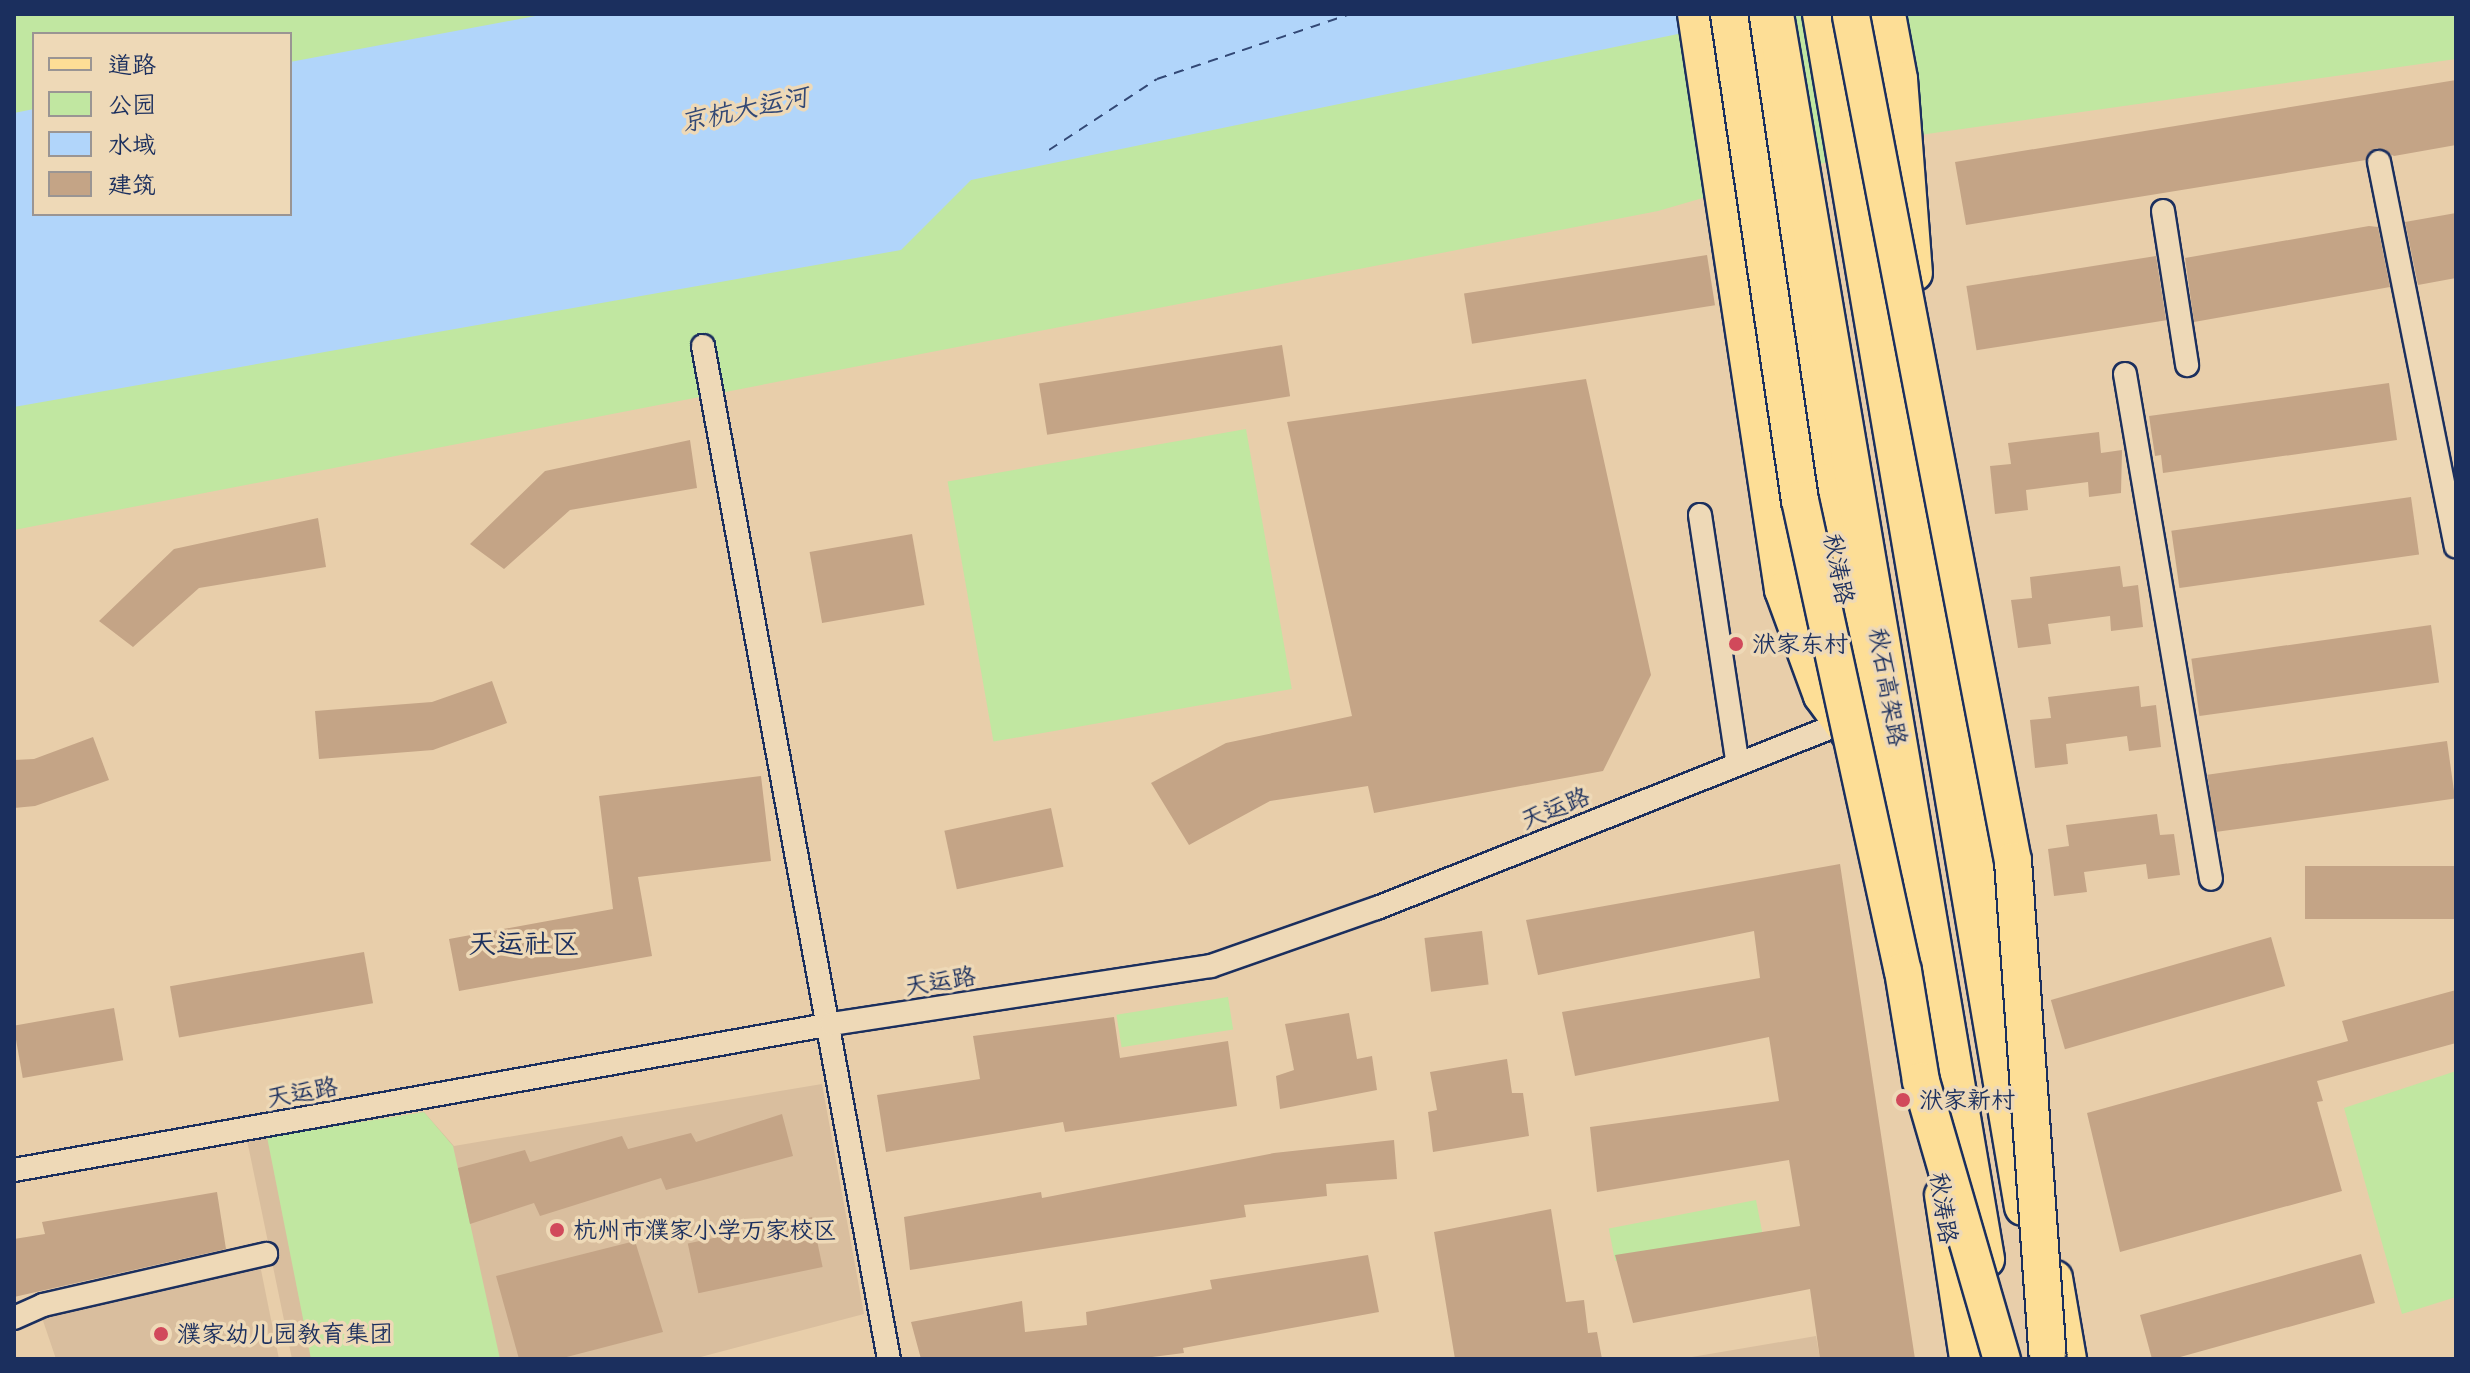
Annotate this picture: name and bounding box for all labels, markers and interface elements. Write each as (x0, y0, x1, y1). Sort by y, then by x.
legend (32, 32, 292, 216)
text: 道路 (108, 48, 156, 80)
water label: 京杭大运河 (677, 80, 811, 138)
text: 公园 (108, 88, 156, 120)
text: 水域 (108, 128, 156, 160)
text: 建筑 (108, 168, 156, 200)
street label: 秋涛路 (1818, 531, 1860, 607)
street label: 秋石高架路 (1863, 625, 1913, 749)
place label: 洑家东村 (1752, 630, 1848, 658)
marker: 洑家东村 (1727, 635, 1745, 653)
street label: 天运路 (1516, 781, 1594, 835)
district label: 天运社区 (468, 926, 580, 960)
street label: 天运路 (902, 961, 978, 1001)
street label: 天运路 (264, 1072, 340, 1112)
place label: 洑家新村 (1919, 1086, 2015, 1114)
marker: 洑家新村 (1894, 1091, 1912, 1109)
street label: 秋涛路 (1925, 1170, 1963, 1246)
place label: 杭州市濮家小学万家校区 (573, 1216, 837, 1244)
marker: 杭州市濮家小学万家校区 (548, 1221, 566, 1239)
place label: 濮家幼儿园教育集团 (177, 1320, 393, 1348)
marker: 濮家幼儿园教育集团 (152, 1325, 170, 1343)

